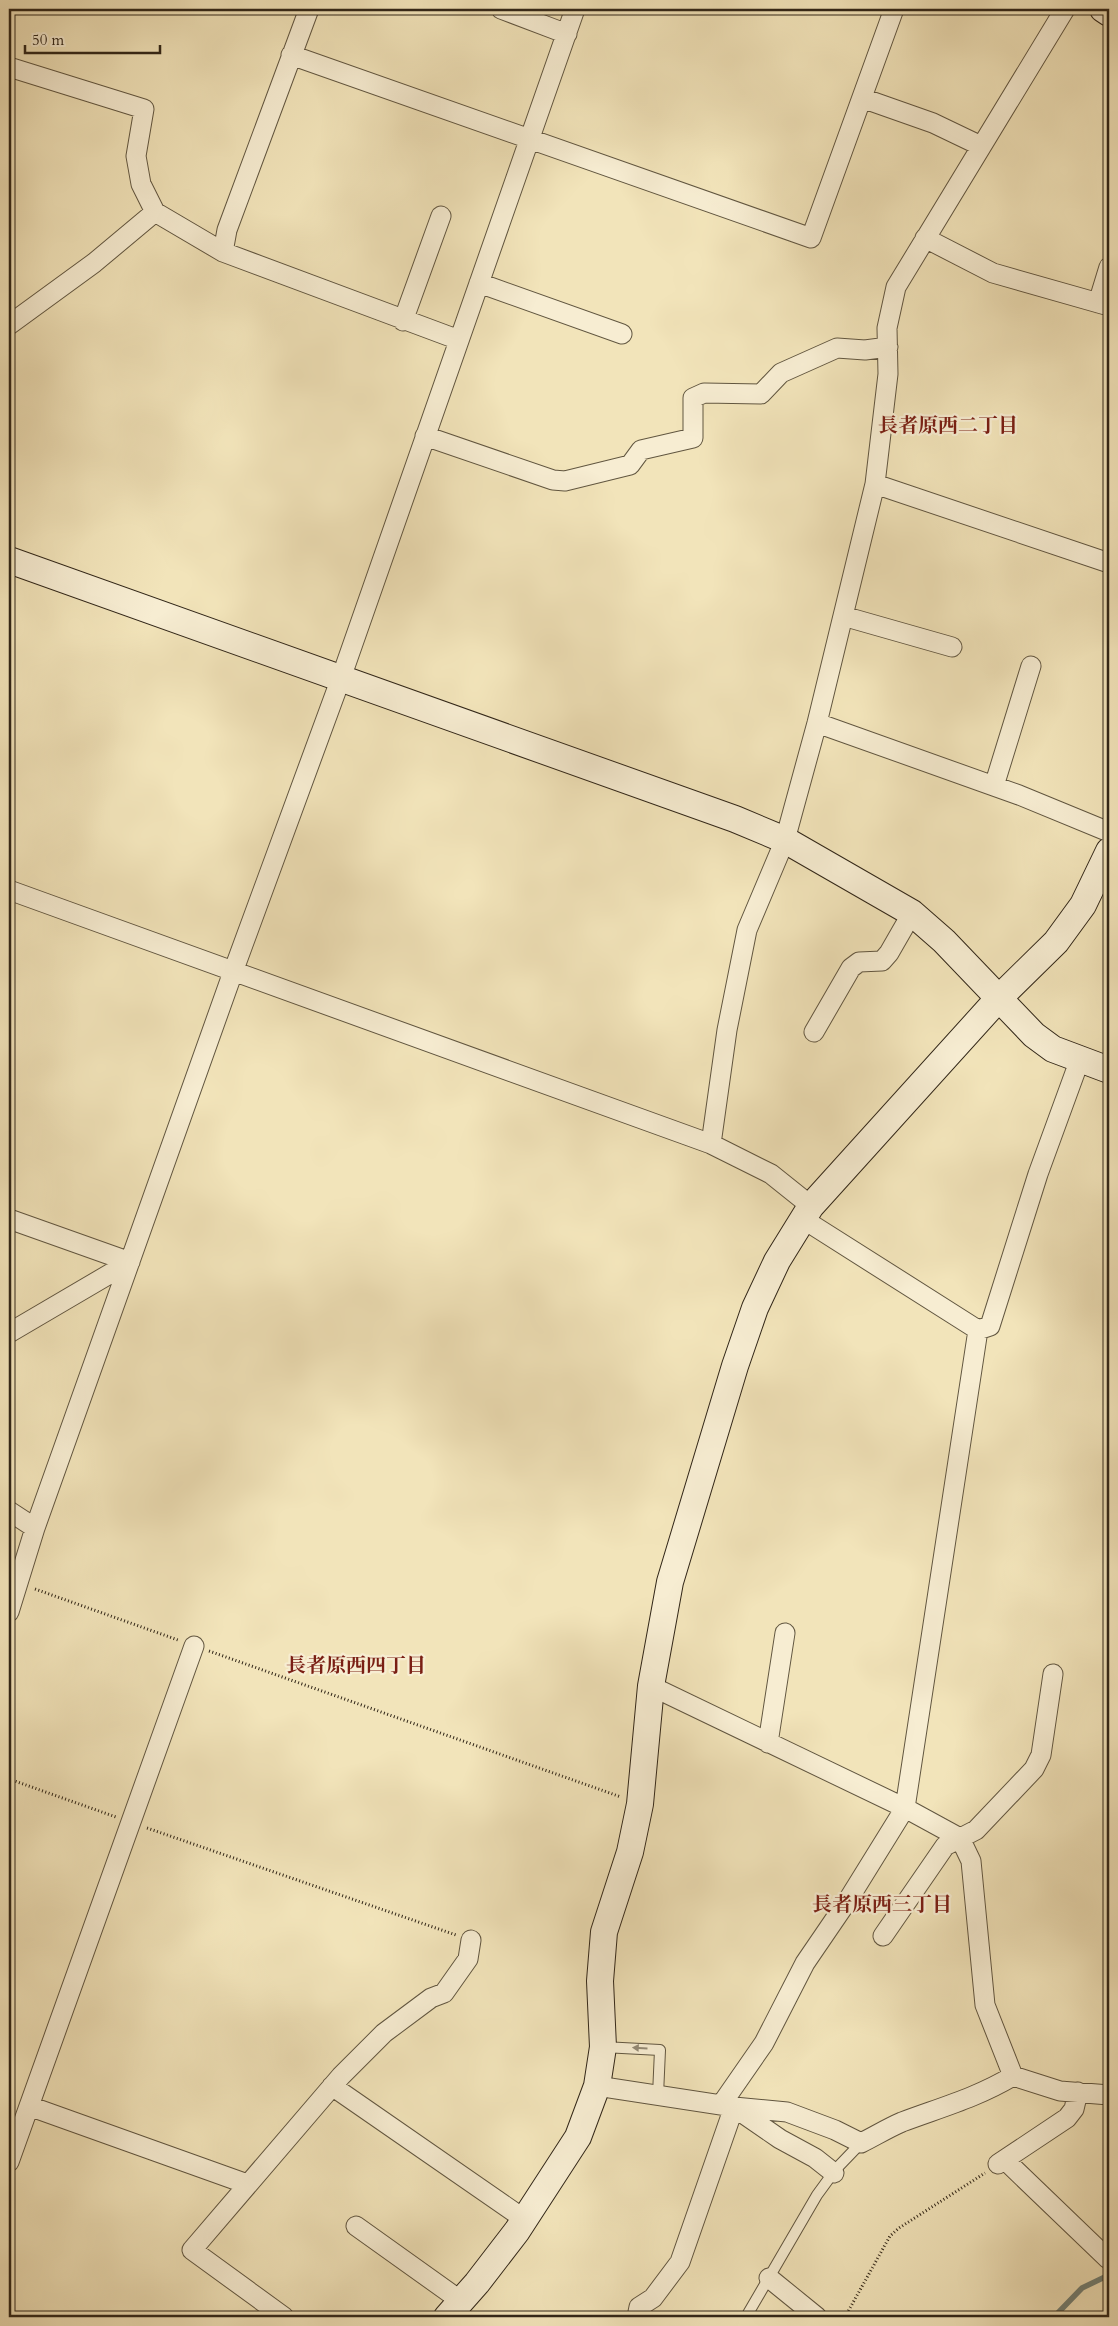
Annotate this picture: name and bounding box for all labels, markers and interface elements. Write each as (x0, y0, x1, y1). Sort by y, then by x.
scale bar (25, 22, 160, 54)
text: 50 m (32, 30, 64, 50)
district label: 長者原西二丁目 (878, 412, 1018, 439)
district label: 長者原西四丁目 (286, 1652, 426, 1679)
district label: 長者原西三丁目 (812, 1891, 952, 1918)
one-way arrow (632, 2044, 648, 2052)

